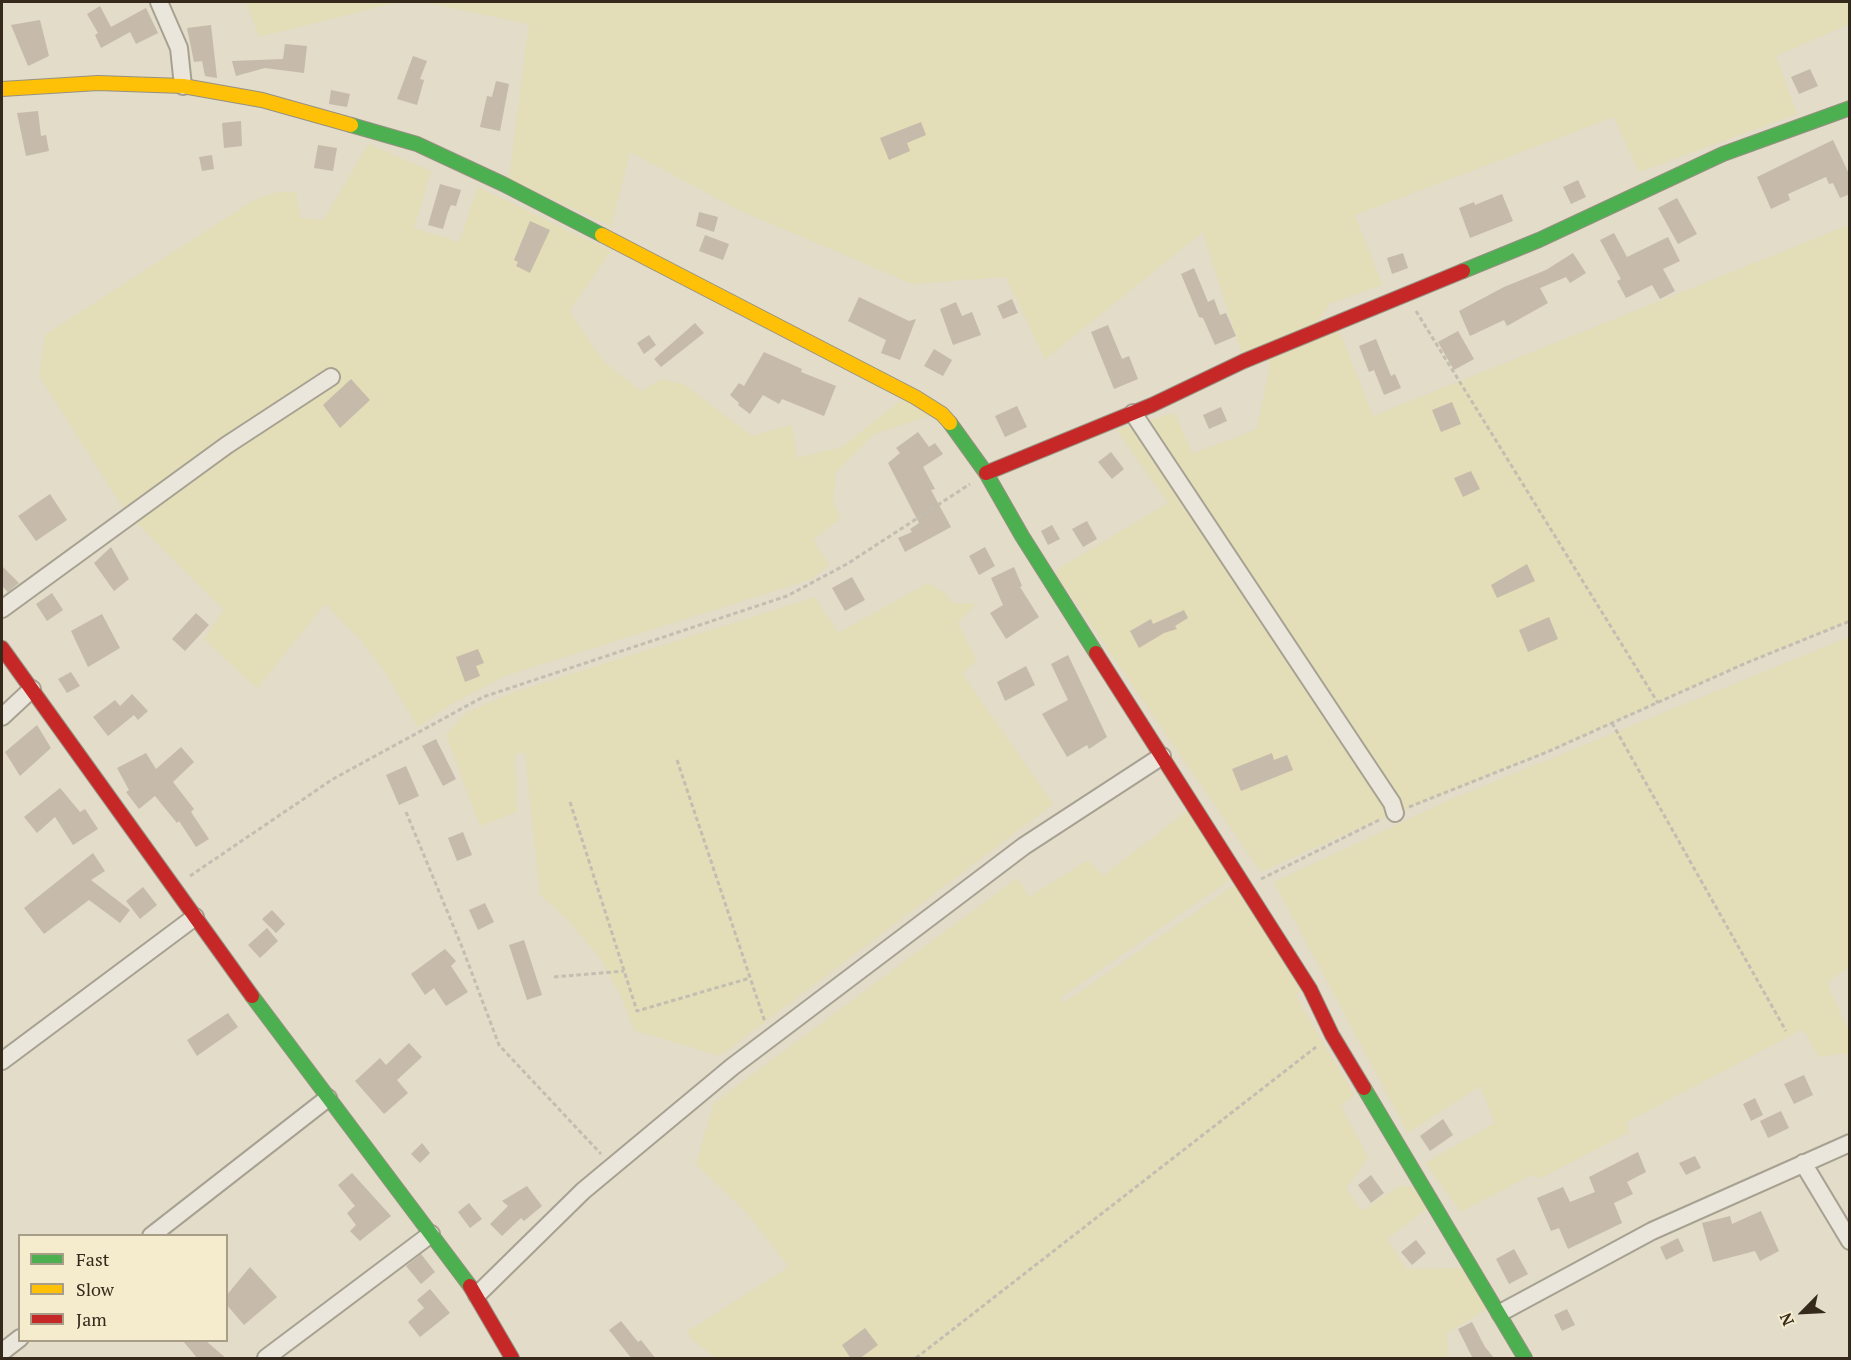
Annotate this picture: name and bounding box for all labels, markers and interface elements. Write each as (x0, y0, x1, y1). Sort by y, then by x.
legend (18, 1234, 228, 1342)
text: Fast (76, 1247, 109, 1271)
text: Slow (76, 1277, 114, 1301)
north arrow (1773, 1282, 1833, 1342)
text: Jam (76, 1307, 107, 1331)
text: N (1774, 1309, 1799, 1329)

